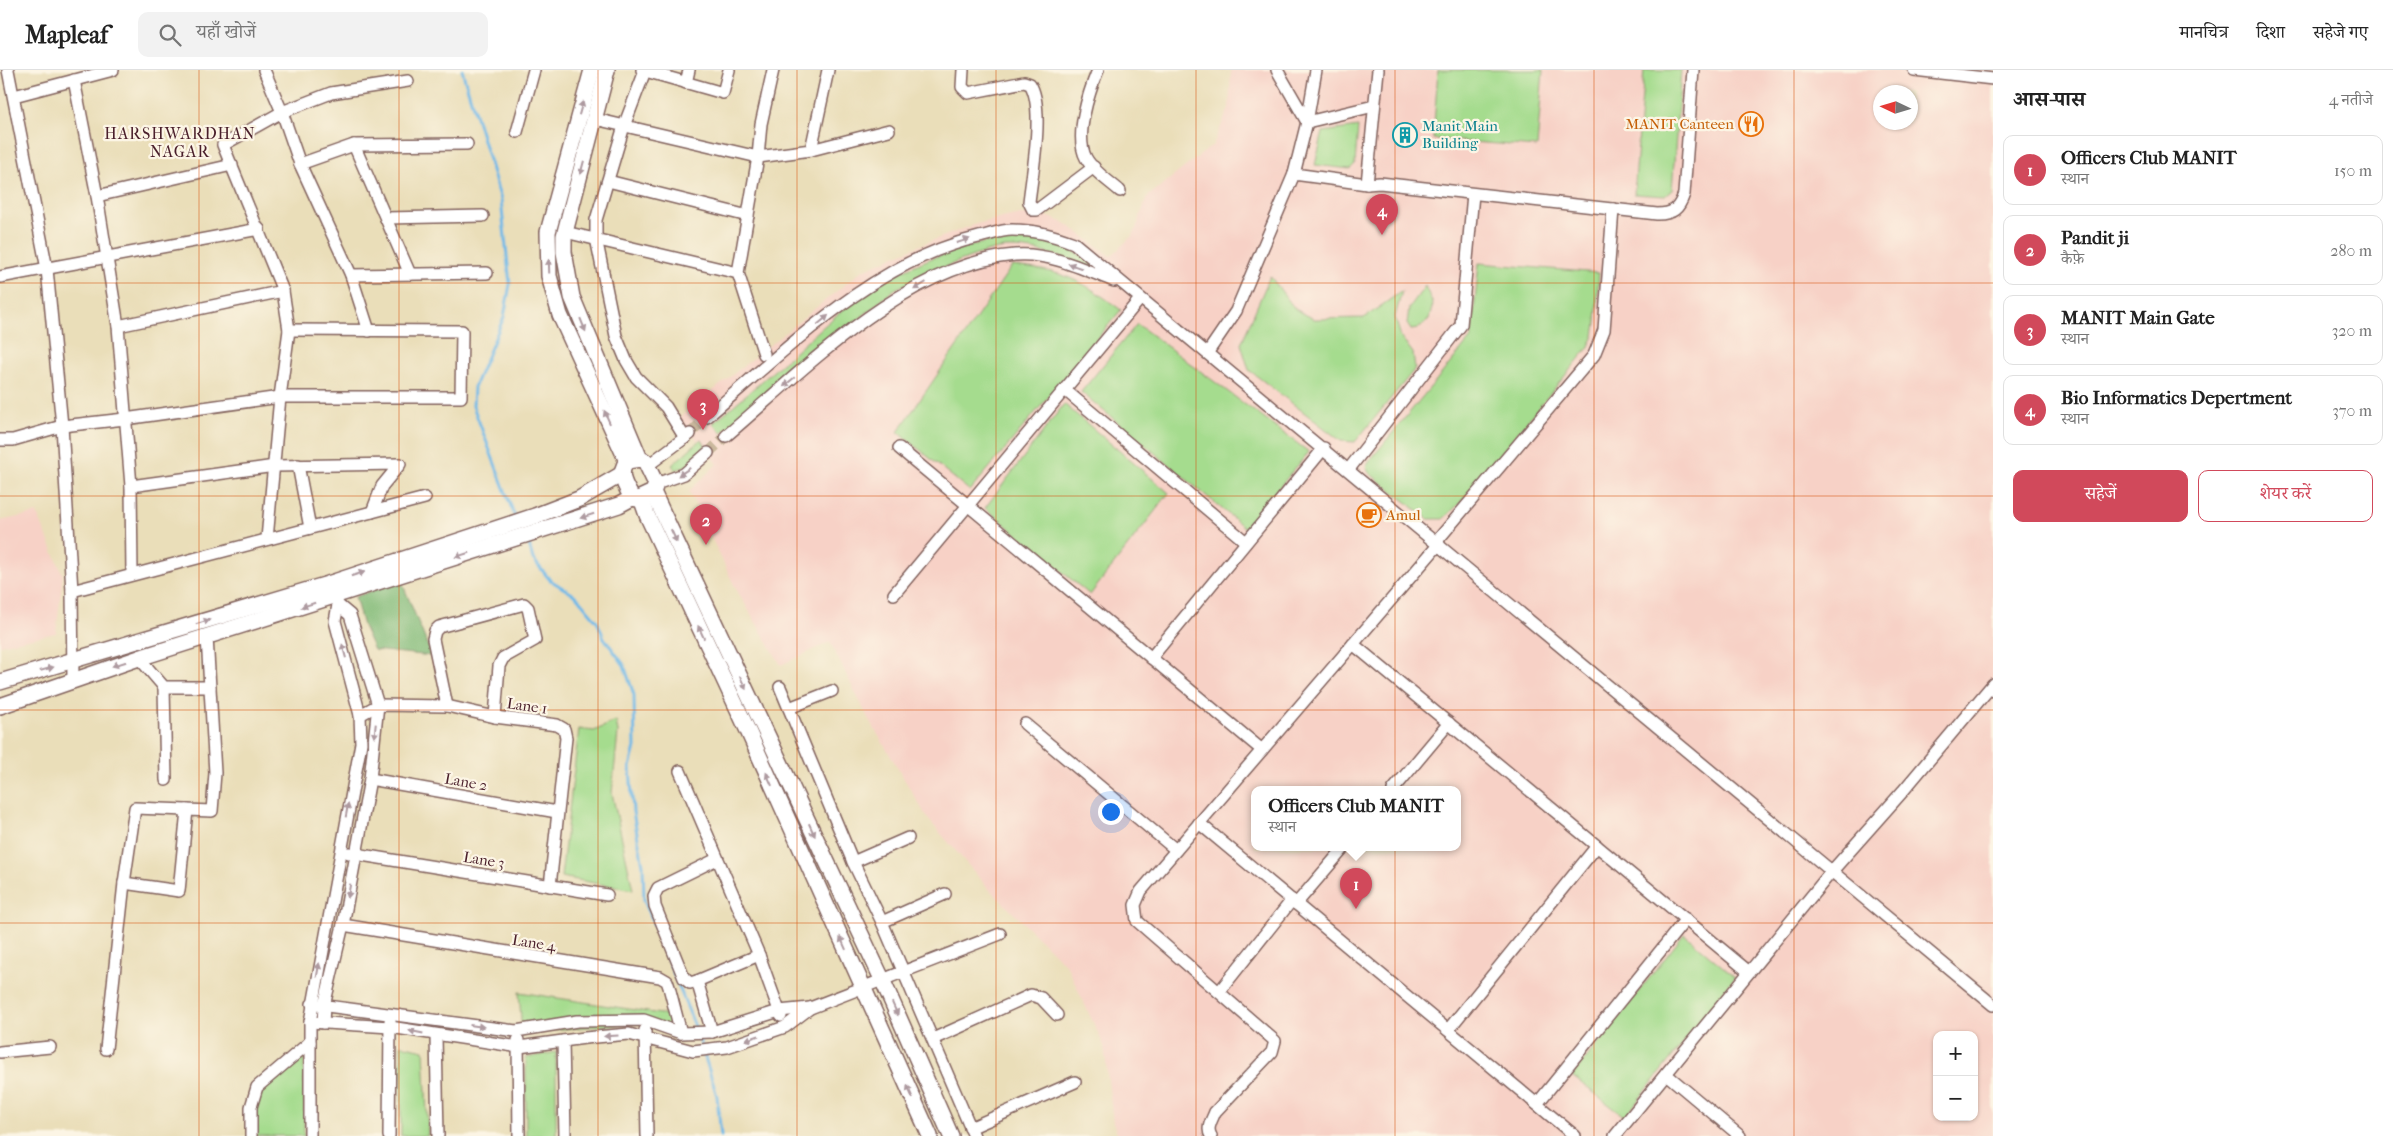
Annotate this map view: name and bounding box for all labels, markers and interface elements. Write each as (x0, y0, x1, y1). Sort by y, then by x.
search box (138, 12, 488, 57)
text: Mapleaf (25, 21, 108, 49)
icon: search (156, 21, 184, 49)
text: यहाँ खोजें (196, 21, 256, 43)
text: मानचित्र (2180, 22, 2228, 43)
text: दिशा (2256, 22, 2285, 43)
text: सहेजे गए (2313, 22, 2368, 43)
north arrow (1873, 85, 1918, 130)
text: आस-पास (2013, 87, 2085, 111)
text: 4 नतीजे (2329, 90, 2373, 109)
one-way arrow (577, 100, 585, 115)
restaurant icon: MANIT Canteen (1738, 111, 1764, 137)
place label: MANIT Canteen (1625, 115, 1734, 133)
place label: Manit Main Building (1422, 117, 1498, 152)
building icon: Manit Main Building (1392, 122, 1418, 148)
district label: HARSHWARDHAN NAGAR (104, 124, 256, 161)
text: Officers Club MANIT (2061, 147, 2237, 169)
one-way arrow (578, 160, 586, 175)
text: 1 (2027, 161, 2033, 180)
text: 150 m (2334, 161, 2372, 180)
text: स्थान (2061, 169, 2089, 188)
pin: 4 (1366, 194, 1398, 235)
text: Pandit ji (2061, 227, 2129, 249)
one-way arrow (956, 237, 971, 244)
text: 2 (2026, 241, 2034, 260)
text: 280 m (2330, 241, 2372, 260)
text: कैफ़े (2061, 249, 2084, 268)
one-way arrow (544, 258, 552, 274)
one-way arrow (1067, 262, 1082, 270)
one-way arrow (913, 282, 926, 291)
text: MANIT Main Gate (2061, 307, 2215, 329)
one-way arrow (816, 314, 829, 325)
one-way arrow (579, 318, 587, 333)
text: 3 (2027, 321, 2033, 340)
text: 320 m (2332, 321, 2372, 340)
text: स्थान (2061, 329, 2089, 348)
one-way arrow (783, 376, 795, 387)
text: Bio Informatics Depertment (2061, 387, 2292, 409)
pin: 3 (687, 389, 719, 430)
text: 4 (2025, 401, 2035, 420)
text: 370 m (2332, 401, 2372, 420)
text: स्थान (2061, 409, 2089, 428)
one-way arrow (602, 410, 610, 424)
one-way arrow (677, 468, 691, 477)
button: सहेजें (2013, 470, 2188, 522)
button: शेयर करें (2198, 470, 2373, 522)
cafe icon: Amul (1356, 502, 1382, 528)
pin: 2 (690, 504, 722, 545)
place label: Amul (1385, 506, 1421, 524)
one-way arrow (579, 512, 594, 520)
one-way arrow (670, 529, 678, 543)
one-way arrow (454, 551, 469, 559)
one-way arrow (350, 570, 365, 577)
one-way arrow (300, 602, 315, 610)
one-way arrow (195, 618, 210, 626)
one-way arrow (697, 625, 705, 639)
one-way arrow (340, 644, 348, 659)
one-way arrow (111, 661, 126, 669)
one-way arrow (40, 665, 55, 673)
one-way arrow (739, 676, 747, 690)
street label: Lane 1 (506, 694, 548, 718)
one-way arrow (371, 723, 379, 739)
street label: Lane 2 (443, 769, 489, 795)
one-way arrow (765, 772, 773, 786)
popup (1251, 786, 1461, 851)
text: Officers Club MANIT (1268, 795, 1444, 817)
your location (1098, 799, 1124, 825)
one-way arrow (344, 802, 352, 818)
text: स्थान (1268, 817, 1296, 836)
one-way arrow (808, 823, 816, 837)
street label: Lane 3 (462, 848, 506, 872)
pin: 1 (1340, 868, 1372, 909)
one-way arrow (345, 884, 353, 900)
street label: Lane 4 (511, 931, 558, 956)
one-way arrow (839, 936, 847, 950)
one-way arrow (315, 962, 323, 978)
one-way arrow (891, 1002, 899, 1016)
one-way arrow (469, 1022, 485, 1030)
one-way arrow (407, 1027, 423, 1035)
map controls (1933, 1031, 1978, 1121)
button: + (1933, 1031, 1978, 1076)
one-way arrow (603, 1032, 619, 1040)
one-way arrow (745, 1035, 760, 1042)
button: − (1933, 1076, 1978, 1121)
one-way arrow (905, 1085, 913, 1099)

